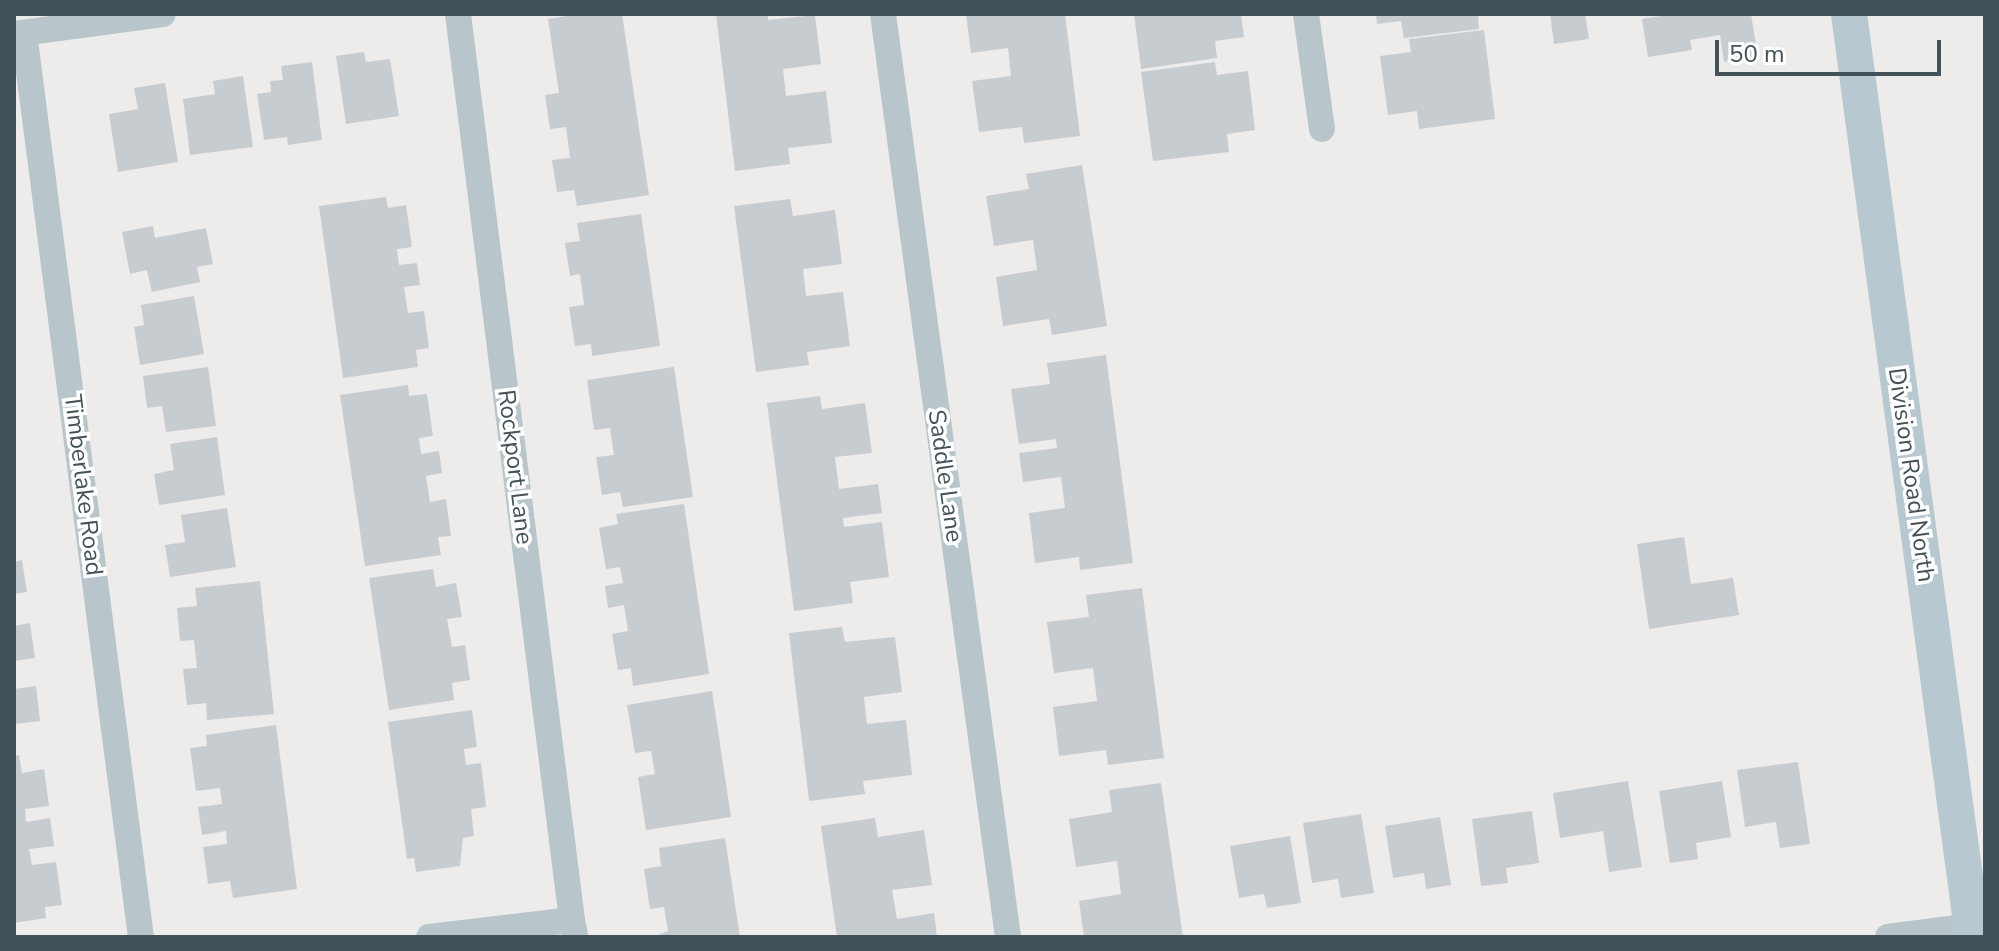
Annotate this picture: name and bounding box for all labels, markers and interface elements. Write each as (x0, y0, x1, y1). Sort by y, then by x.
scale bar (1719, 24, 1945, 74)
text: 50 m (1729, 38, 1785, 70)
street label: Division Road North (1882, 366, 1940, 584)
street label: Rockport Lane (491, 388, 539, 546)
street label: Timberlake Road (58, 393, 108, 577)
street label: Saddle Lane (921, 408, 969, 544)

